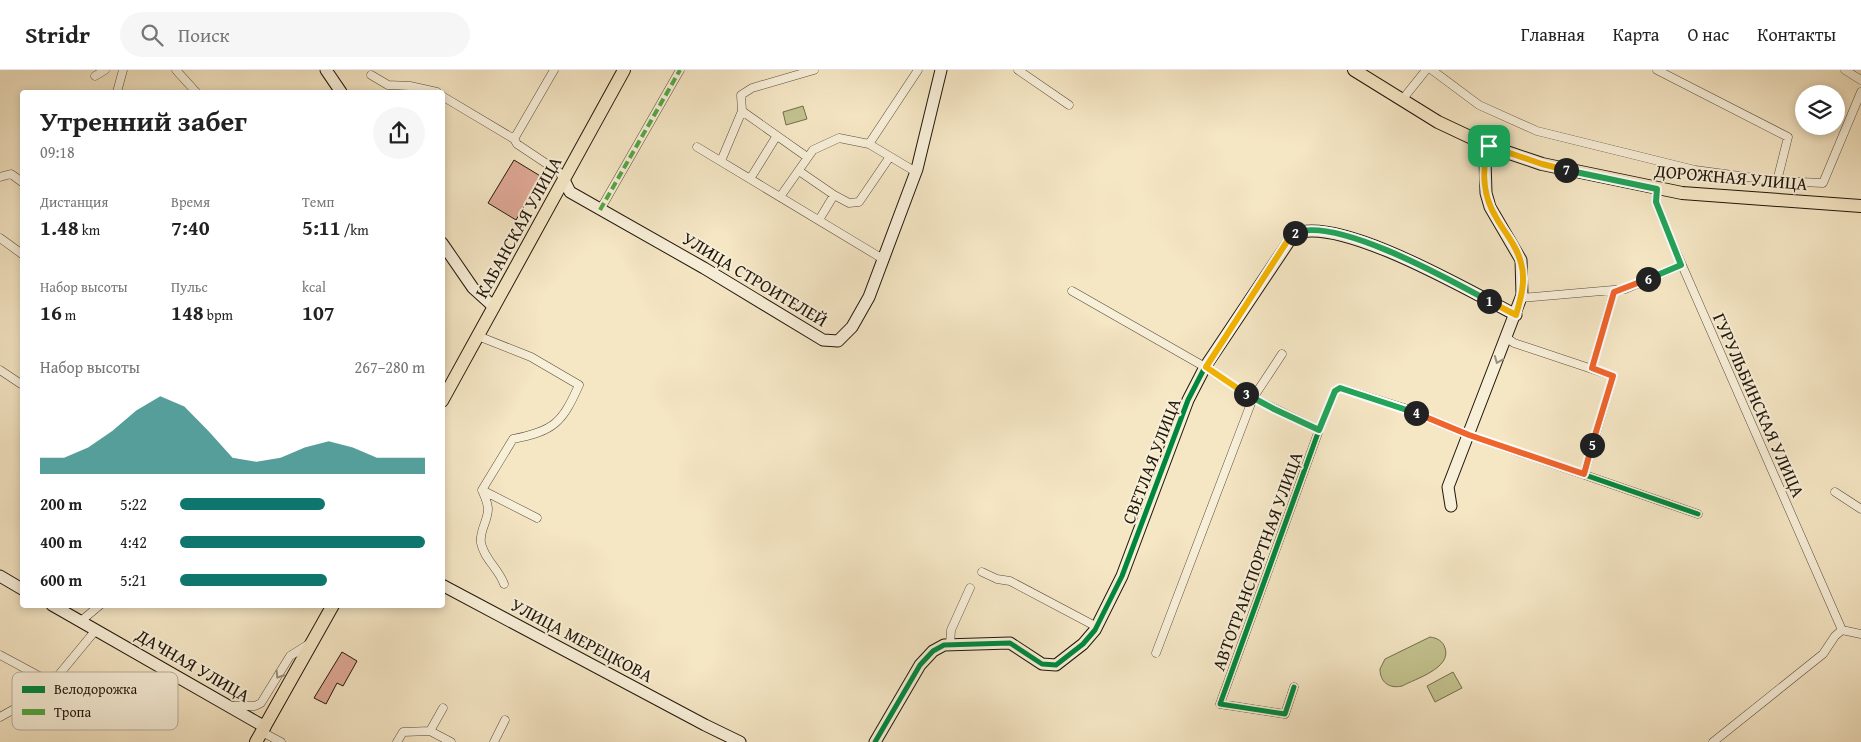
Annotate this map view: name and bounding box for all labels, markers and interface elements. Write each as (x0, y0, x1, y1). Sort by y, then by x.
search box (120, 12, 470, 57)
text: Stridr (25, 17, 90, 52)
icon: search (138, 21, 166, 49)
text: Поиск (178, 21, 230, 49)
text: Главная (1521, 21, 1585, 48)
text: Карта (1613, 21, 1659, 48)
text: О нас (1687, 21, 1729, 48)
text: Контакты (1757, 21, 1836, 48)
map controls (1795, 85, 1845, 135)
button: layers (1795, 85, 1845, 135)
text: Утренний забег (40, 100, 247, 141)
button: share (373, 107, 425, 159)
pin (1468, 125, 1510, 167)
icon: arrive (1475, 132, 1503, 160)
text: 09:18 (40, 140, 75, 164)
street label: КАБАНСКАЯ УЛИЦА (468, 151, 568, 303)
street label: ДОРОЖНАЯ УЛИЦА (1652, 157, 1809, 197)
pin: 7 (1554, 158, 1578, 182)
text: 7 (1563, 160, 1570, 180)
text: Дистанция (40, 192, 108, 212)
text: Время (171, 192, 210, 212)
text: Темп (302, 192, 334, 212)
text: 1.48 (40, 212, 79, 243)
text: 7:40 (171, 212, 210, 243)
text: 5:11 (302, 212, 341, 243)
text: km (79, 220, 100, 240)
text: /km (341, 220, 369, 240)
pin: 2 (1282, 220, 1308, 246)
text: 2 (1292, 223, 1299, 243)
street label: УЛИЦА СТРОИТЕЛЕЙ (677, 225, 833, 333)
pin: 6 (1636, 266, 1660, 292)
text: 6 (1645, 269, 1652, 289)
text: Набор высоты (40, 277, 127, 297)
text: Пульс (171, 277, 208, 297)
text: kcal (302, 277, 326, 297)
pin: 1 (1476, 288, 1502, 314)
text: 1 (1486, 291, 1493, 311)
text: 16 (40, 297, 62, 328)
text: 148 (171, 297, 204, 328)
text: 107 (302, 297, 335, 328)
text: m (62, 305, 76, 325)
text: bpm (204, 305, 233, 325)
street label: ГУРУЛЬБИНСКАЯ УЛИЦА (1706, 308, 1812, 502)
text: Набор высоты (40, 355, 140, 379)
text: 267–280 m (355, 355, 425, 379)
one-way arrow (1494, 356, 1504, 364)
pin: 3 (1234, 382, 1258, 406)
text: 3 (1243, 384, 1250, 404)
street label: СВЕТЛАЯ УЛИЦА (1115, 394, 1187, 528)
pin: 4 (1404, 400, 1428, 426)
text: 4 (1413, 403, 1420, 423)
pin: 5 (1580, 432, 1604, 458)
text: 5 (1589, 435, 1596, 455)
street label: АВТОТРАНСПОРТНАЯ УЛИЦА (1205, 448, 1309, 674)
text: 200 m (40, 492, 82, 516)
text: 5:22 (120, 492, 147, 516)
text: 400 m (40, 530, 82, 554)
text: 4:42 (120, 530, 147, 554)
text: 600 m (40, 568, 82, 592)
text: 5:21 (120, 568, 147, 592)
street label: УЛИЦА МЕРЕЦКОВА (506, 591, 658, 689)
street label: ДАЧНАЯ УЛИЦА (130, 621, 255, 709)
one-way arrow (275, 669, 285, 678)
legend (12, 672, 178, 730)
text: Велодорожка (54, 679, 137, 699)
text: Тропа (54, 702, 91, 722)

